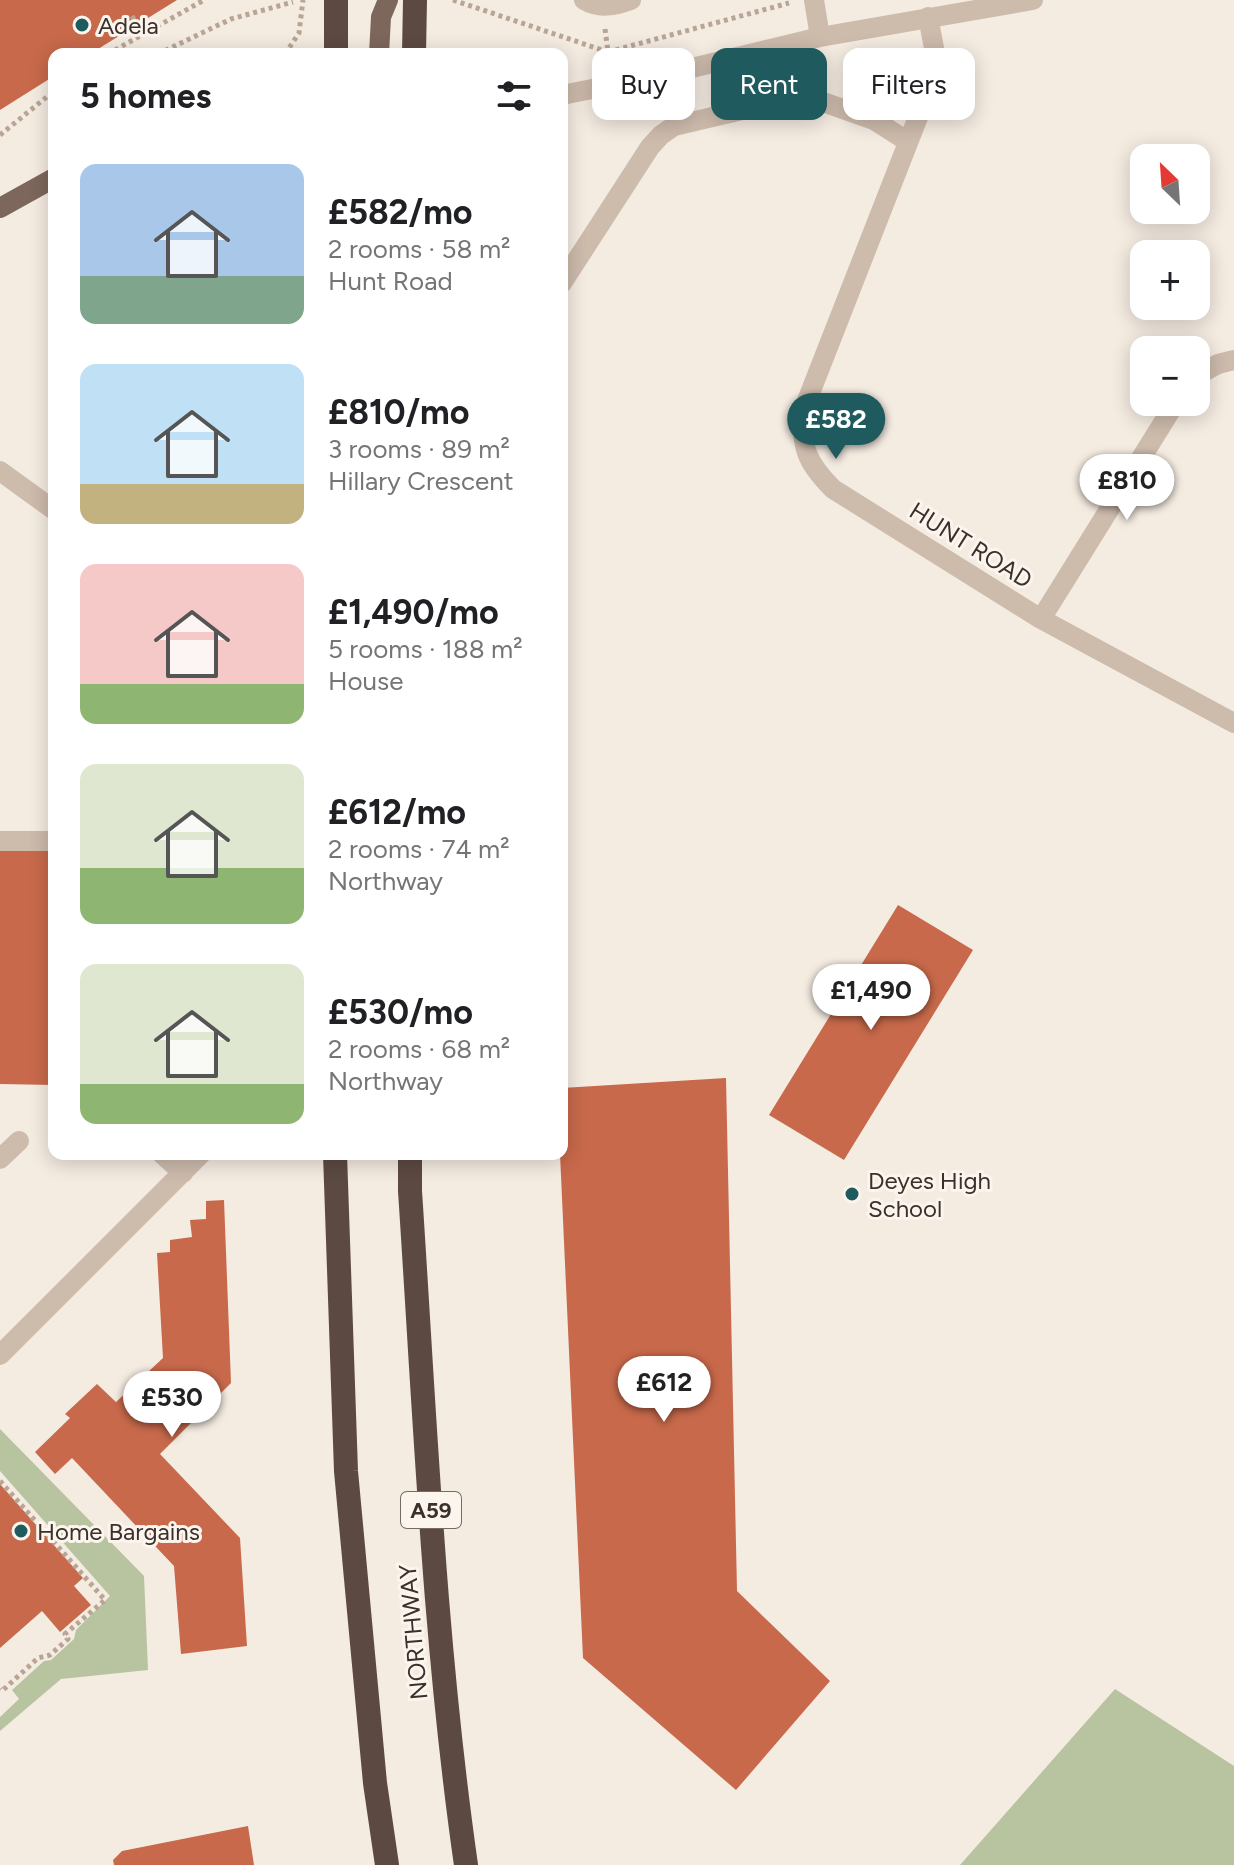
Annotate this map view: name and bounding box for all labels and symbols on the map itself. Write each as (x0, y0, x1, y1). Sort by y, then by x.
place label: Adela (98, 11, 159, 40)
marker: Adela (73, 16, 91, 34)
north arrow (1130, 144, 1210, 224)
pin: £582 (789, 393, 883, 461)
pin: £810 (1080, 454, 1174, 522)
street label: HUNT ROAD (904, 496, 1038, 594)
pin: £1,490 (806, 964, 936, 1032)
place label: Deyes High School (868, 1166, 991, 1223)
marker: Deyes High School (843, 1185, 861, 1203)
pin: £612 (617, 1356, 711, 1424)
pin: £530 (125, 1371, 219, 1439)
road number: A59 (401, 1492, 461, 1528)
place label: Home Bargains (37, 1517, 200, 1546)
marker: Home Bargains (12, 1522, 30, 1540)
street label: NORTHWAY (393, 1562, 433, 1701)

